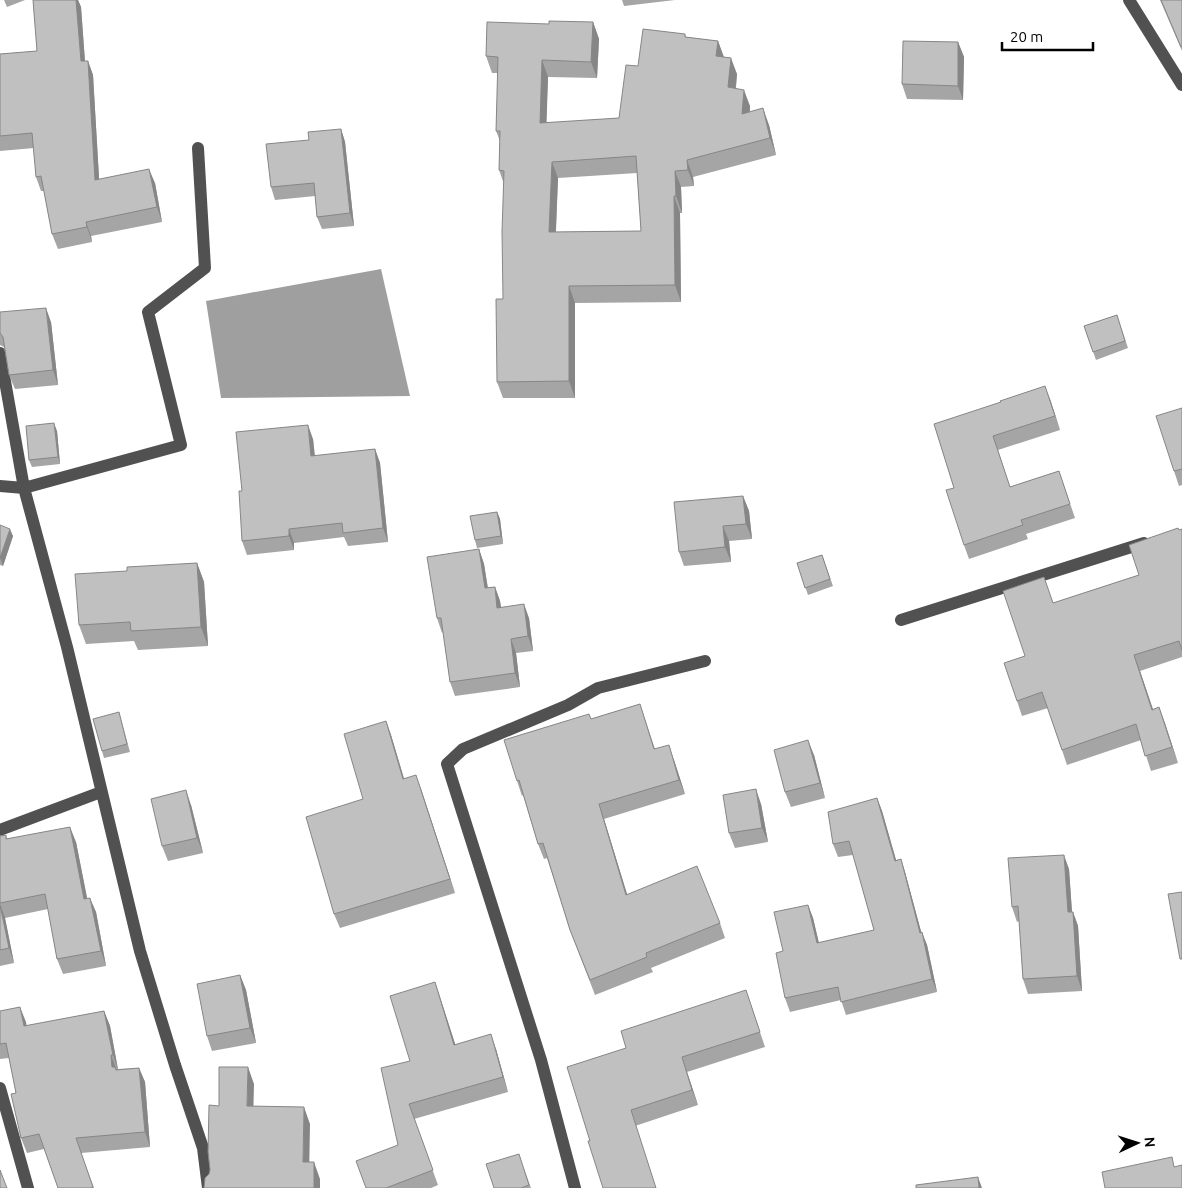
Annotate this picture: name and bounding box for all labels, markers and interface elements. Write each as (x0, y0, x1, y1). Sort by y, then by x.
scale bar (1002, 20, 1093, 52)
text: 20 m (1010, 28, 1043, 45)
north arrow (1112, 1118, 1162, 1168)
text: N (1142, 1136, 1158, 1148)

